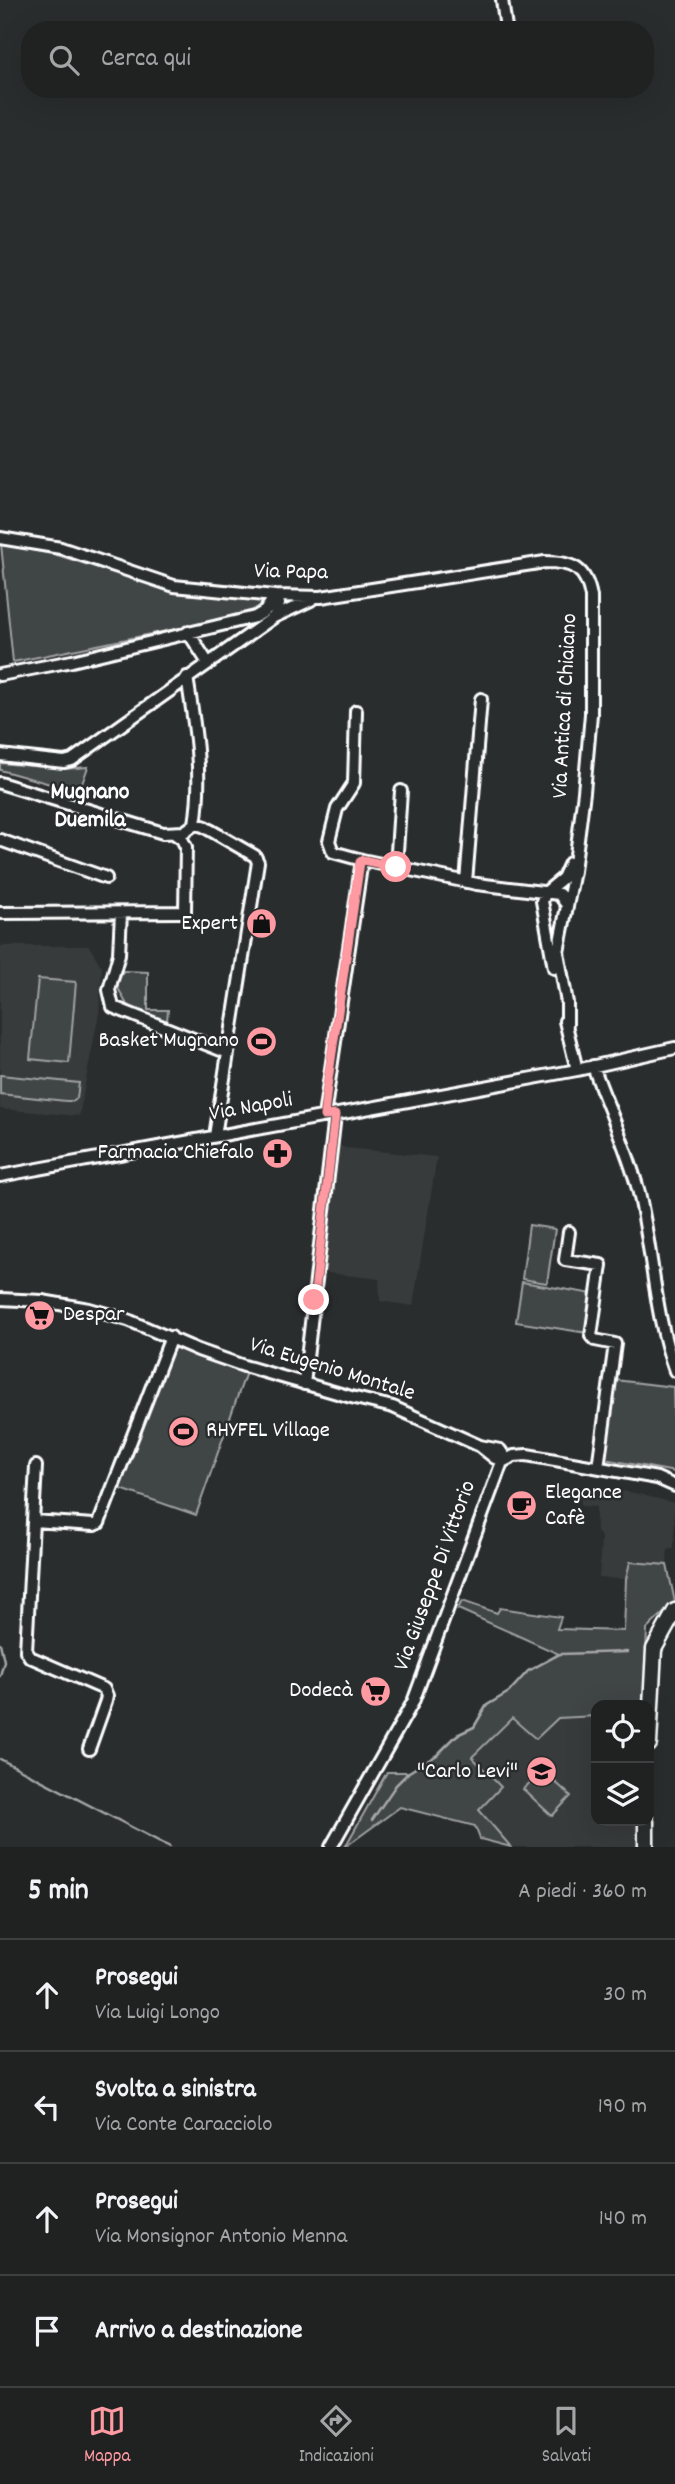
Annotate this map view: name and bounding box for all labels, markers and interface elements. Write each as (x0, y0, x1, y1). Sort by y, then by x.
search box (21, 21, 654, 98)
icon: search (45, 41, 83, 79)
text: Cerca qui (101, 41, 191, 78)
street label: Via Papa (254, 556, 329, 590)
street label: Via Antica di Chiaiano (545, 612, 587, 800)
district label: Mugnano Duemila (50, 776, 130, 838)
route start (380, 851, 411, 882)
shop icon: Expert (244, 907, 278, 941)
place label: Expert (181, 908, 238, 941)
sports icon: Basket Mugnano (245, 1024, 279, 1058)
place label: Basket Mugnano (99, 1025, 239, 1058)
street label: Via Napoli (207, 1084, 295, 1132)
pharmacy icon: Farmacia Chiefalo (260, 1136, 294, 1170)
place label: Farmacia Chiefalo (98, 1137, 254, 1170)
route end (298, 1284, 329, 1315)
supermarket icon: Despar (23, 1298, 57, 1332)
place label: Despar (63, 1299, 125, 1332)
street label: Via Eugenio Montale (245, 1329, 419, 1411)
sports icon: RHYFEL Village (166, 1414, 200, 1448)
place label: RHYFEL Village (206, 1415, 330, 1448)
street label: Via Giuseppe Di Vittorio (386, 1476, 486, 1676)
place label: Elegance Cafè (545, 1477, 622, 1536)
cafe icon: Elegance Cafè (505, 1489, 539, 1523)
supermarket icon: Dodecà (359, 1674, 393, 1708)
place label: Dodecà (289, 1675, 354, 1708)
map controls (591, 1700, 654, 1826)
button: locate (591, 1700, 654, 1763)
school or university icon: "Carlo Levi" (524, 1755, 558, 1789)
place label: "Carlo Levi" (417, 1756, 518, 1789)
button: layers (591, 1763, 654, 1826)
text: 5 min (28, 1871, 89, 1914)
text: A piedi · 360 m (518, 1876, 647, 1909)
text: Prosegui (95, 1960, 178, 1997)
icon: ahead (28, 1976, 66, 2014)
text: 30 m (603, 1979, 647, 2012)
text: Via Luigi Longo (95, 1997, 220, 2030)
text: Svolta a sinistra (95, 2072, 256, 2109)
icon: left (28, 2088, 66, 2126)
text: 190 m (598, 2091, 647, 2124)
text: Via Conte Caracciolo (95, 2109, 273, 2142)
text: Prosegui (95, 2184, 178, 2221)
icon: ahead (28, 2200, 66, 2238)
text: 140 m (599, 2203, 647, 2236)
text: Via Monsignor Antonio Menna (95, 2221, 347, 2254)
icon: arrive (28, 2312, 66, 2350)
text: Arrivo a destinazione (95, 2313, 303, 2350)
tab: Mappa (84, 2402, 131, 2471)
tab: Indicazioni (299, 2402, 374, 2471)
tab: Salvati (542, 2402, 591, 2471)

